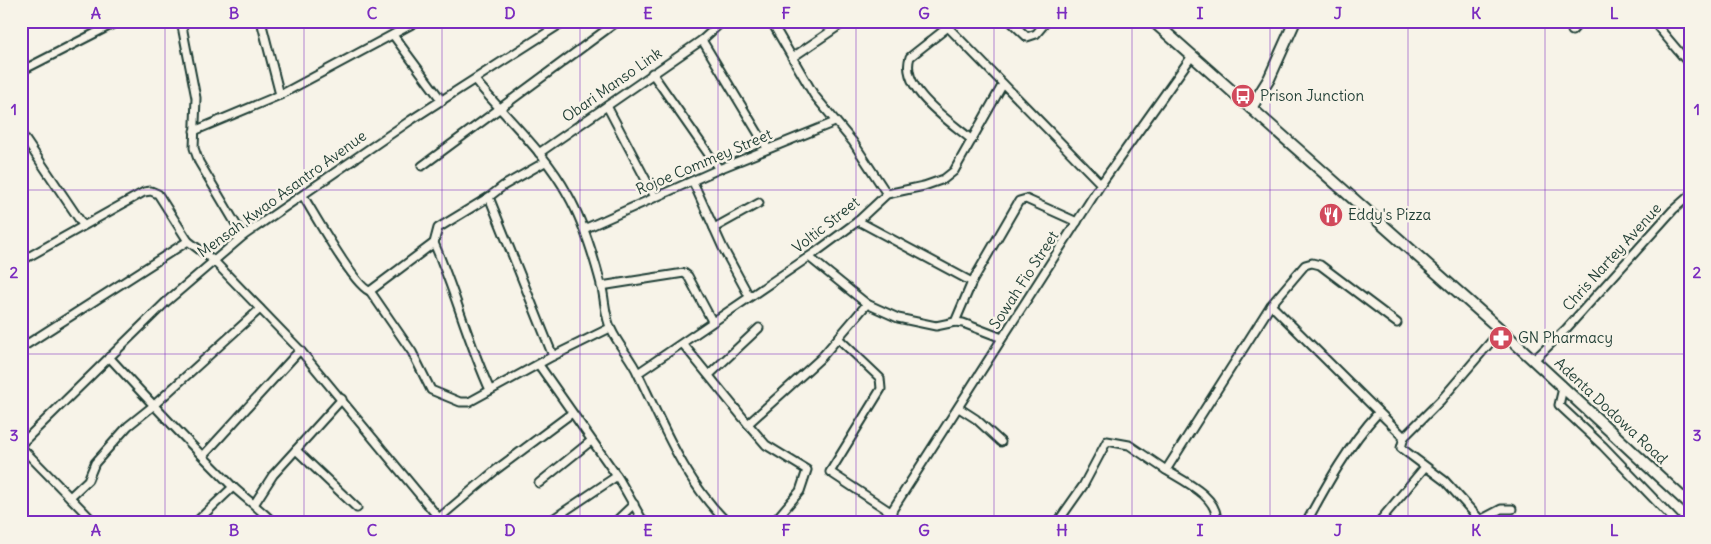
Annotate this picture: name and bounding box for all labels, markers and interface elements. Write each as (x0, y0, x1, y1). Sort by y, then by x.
text: A (91, 3, 101, 23)
text: B (229, 3, 240, 23)
text: C (367, 3, 378, 23)
text: D (504, 3, 516, 23)
text: E (643, 3, 653, 23)
text: F (781, 3, 791, 23)
text: G (918, 3, 930, 23)
text: H (1056, 3, 1068, 23)
text: I (1197, 3, 1204, 23)
text: J (1334, 3, 1343, 23)
text: K (1471, 3, 1481, 23)
text: L (1610, 3, 1619, 23)
street label: Obari Manso Link (558, 43, 666, 126)
bus stop icon: Prison Junction (1230, 83, 1256, 109)
place label: Prison Junction (1260, 86, 1365, 105)
text: 1 (11, 99, 17, 119)
text: 1 (1694, 99, 1700, 119)
street label: Rojoe Commey Street (633, 124, 775, 199)
street label: Mensah Kwao Asantro Avenue (193, 126, 370, 261)
street label: Voltic Street (788, 192, 863, 257)
street label: Chris Nartey Avenue (1558, 199, 1665, 315)
restaurant icon: Eddy's Pizza (1318, 202, 1344, 228)
place label: Eddy's Pizza (1348, 205, 1432, 224)
street label: Sowah Fio Street (985, 227, 1062, 332)
text: 2 (10, 262, 19, 282)
text: 2 (1693, 262, 1702, 282)
pharmacy icon: GN Pharmacy (1488, 325, 1514, 351)
place label: GN Pharmacy (1518, 328, 1613, 347)
street label: Adenta Dodowa Road (1551, 353, 1672, 468)
text: 3 (9, 425, 19, 445)
text: 3 (1692, 425, 1702, 445)
text: A (91, 520, 101, 540)
text: B (229, 520, 240, 540)
text: C (367, 520, 378, 540)
text: D (504, 520, 516, 540)
text: E (643, 520, 653, 540)
text: F (781, 520, 791, 540)
text: G (918, 520, 930, 540)
text: H (1056, 520, 1068, 540)
text: I (1197, 520, 1204, 540)
text: J (1334, 520, 1343, 540)
text: K (1471, 520, 1481, 540)
text: L (1610, 520, 1619, 540)

